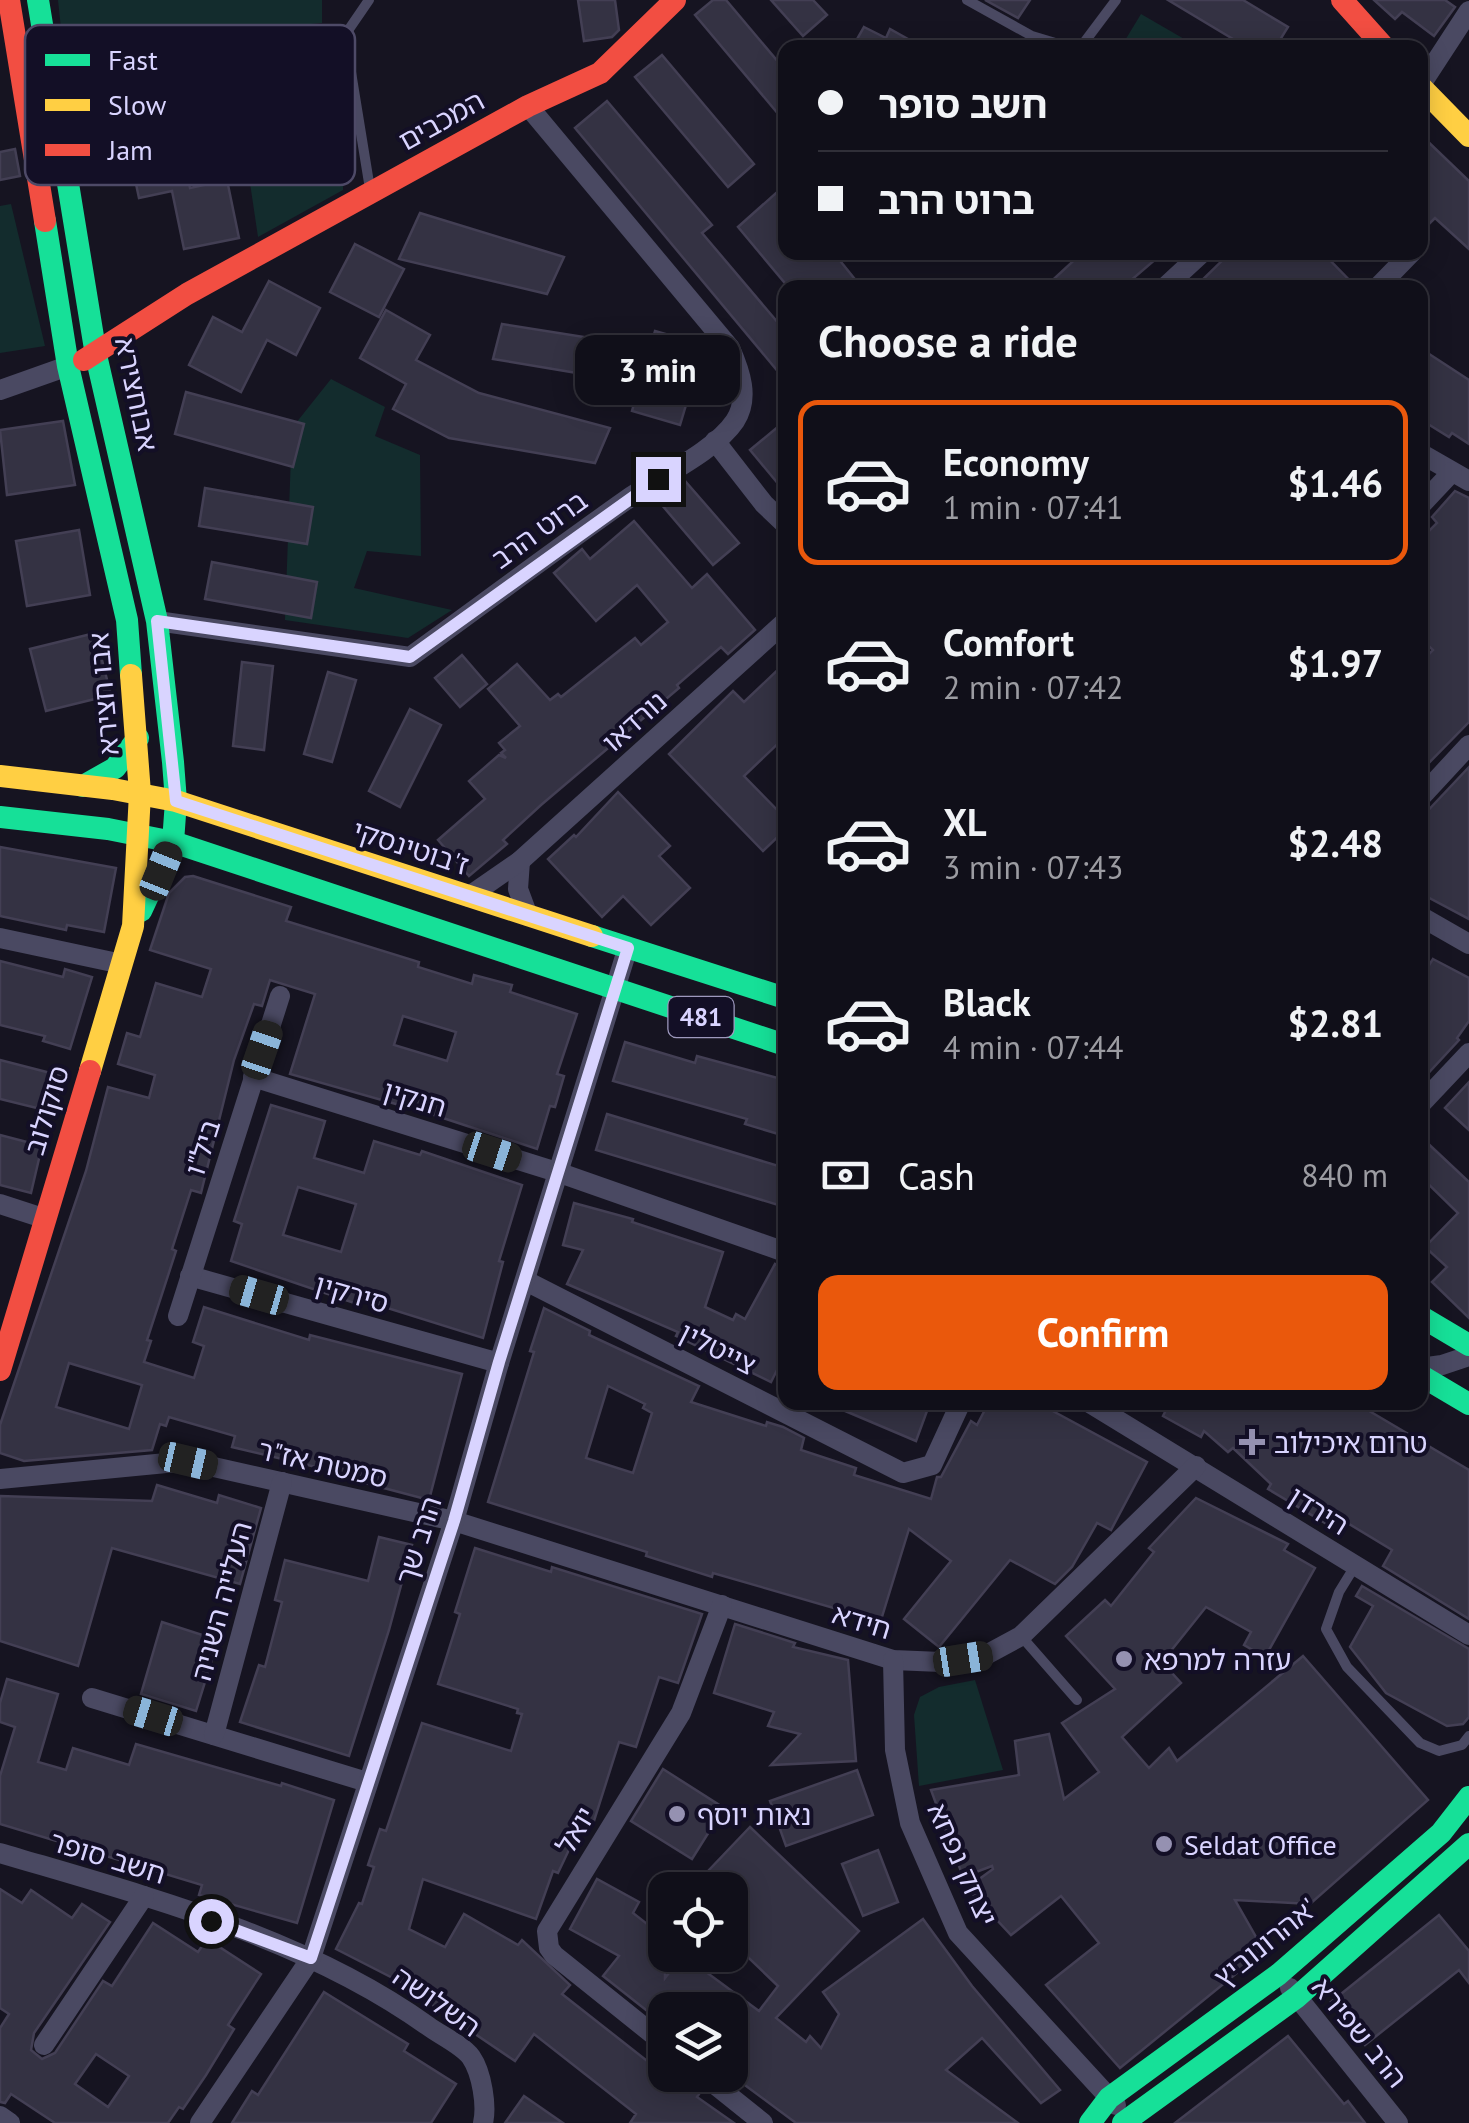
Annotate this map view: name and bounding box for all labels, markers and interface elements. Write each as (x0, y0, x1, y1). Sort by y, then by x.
legend (25, 25, 355, 185)
text: Fast (108, 41, 158, 78)
text: חשב סופר (878, 79, 1048, 128)
street label: המכבים (392, 81, 490, 159)
text: Slow (108, 86, 167, 123)
text: Jam (107, 131, 153, 168)
text: ברוט הרב (878, 175, 1035, 224)
text: Choose a ride (818, 311, 1078, 369)
street label: אבוחצירא (107, 334, 167, 454)
callout: 3 min (576, 334, 740, 404)
text: 3 min (618, 349, 697, 391)
text: Economy (943, 437, 1089, 486)
icon: car (823, 438, 913, 528)
route end (636, 457, 681, 502)
text: $1.46 (1287, 458, 1383, 507)
street label: ברוט הרב (484, 482, 594, 576)
text: 1 min · 07:41 (943, 486, 1123, 528)
text: Comfort (943, 617, 1074, 666)
icon: car (823, 618, 913, 708)
street label: אבו חצירא (79, 631, 127, 757)
text: $1.97 (1287, 638, 1383, 687)
text: 2 min · 07:42 (943, 666, 1123, 708)
street label: נורדאו (594, 682, 674, 760)
text: XL (943, 797, 987, 846)
icon: car (823, 798, 913, 888)
street label: ז'בוטינסקי (348, 811, 474, 883)
text: $2.48 (1287, 818, 1383, 867)
car (136, 838, 186, 904)
text: 3 min · 07:43 (943, 846, 1123, 888)
text: Black (943, 977, 1031, 1026)
icon: car (823, 978, 913, 1068)
road number: 481 (668, 997, 734, 1037)
text: $2.81 (1287, 998, 1383, 1047)
car (238, 1017, 286, 1083)
text: 4 min · 07:44 (943, 1026, 1123, 1068)
street label: סוקולוב (15, 1061, 77, 1159)
street label: חנקין (379, 1071, 451, 1125)
street label: ביל"ו (176, 1114, 228, 1180)
car (459, 1128, 525, 1176)
icon: cash (818, 1148, 873, 1203)
text: Cash (898, 1151, 975, 1200)
text: 840 m (1301, 1154, 1388, 1196)
street label: סירקין (311, 1265, 393, 1321)
car (226, 1272, 292, 1318)
button: Confirm (818, 1275, 1388, 1390)
street label: צייטלין (673, 1313, 763, 1383)
place label: טרום איכילוב (1274, 1424, 1428, 1461)
marker: טרום איכילוב (1239, 1429, 1265, 1455)
street label: סמטת אז"ר (255, 1430, 391, 1496)
car (155, 1440, 221, 1482)
street label: הירדן (1282, 1477, 1356, 1543)
street label: הרב שך (386, 1491, 450, 1589)
street label: העלייה השניה (182, 1517, 260, 1685)
street label: חידא (828, 1595, 896, 1647)
car (931, 1639, 995, 1679)
place label: עזרה למרפא (1144, 1641, 1291, 1678)
marker: עזרה למרפא (1113, 1648, 1135, 1670)
car (120, 1693, 186, 1739)
place label: נאות יוסף (697, 1796, 811, 1833)
street label: יצחק נפחא (919, 1797, 1007, 1931)
street label: יואל (547, 1800, 603, 1860)
marker: נאות יוסף (666, 1803, 688, 1825)
street label: חשב סופר (46, 1822, 170, 1892)
place label: Seldat Office (1184, 1826, 1337, 1863)
marker: Seldat Office (1153, 1833, 1175, 1855)
map controls (648, 1872, 748, 2092)
button: locate (648, 1872, 748, 1972)
street label: אהרונוביץ' (1206, 1889, 1324, 1995)
route start (189, 1899, 234, 1944)
street label: השלושה (386, 1957, 488, 2045)
street label: הרב שפירא (1304, 1969, 1416, 2095)
button: layers (648, 1992, 748, 2092)

